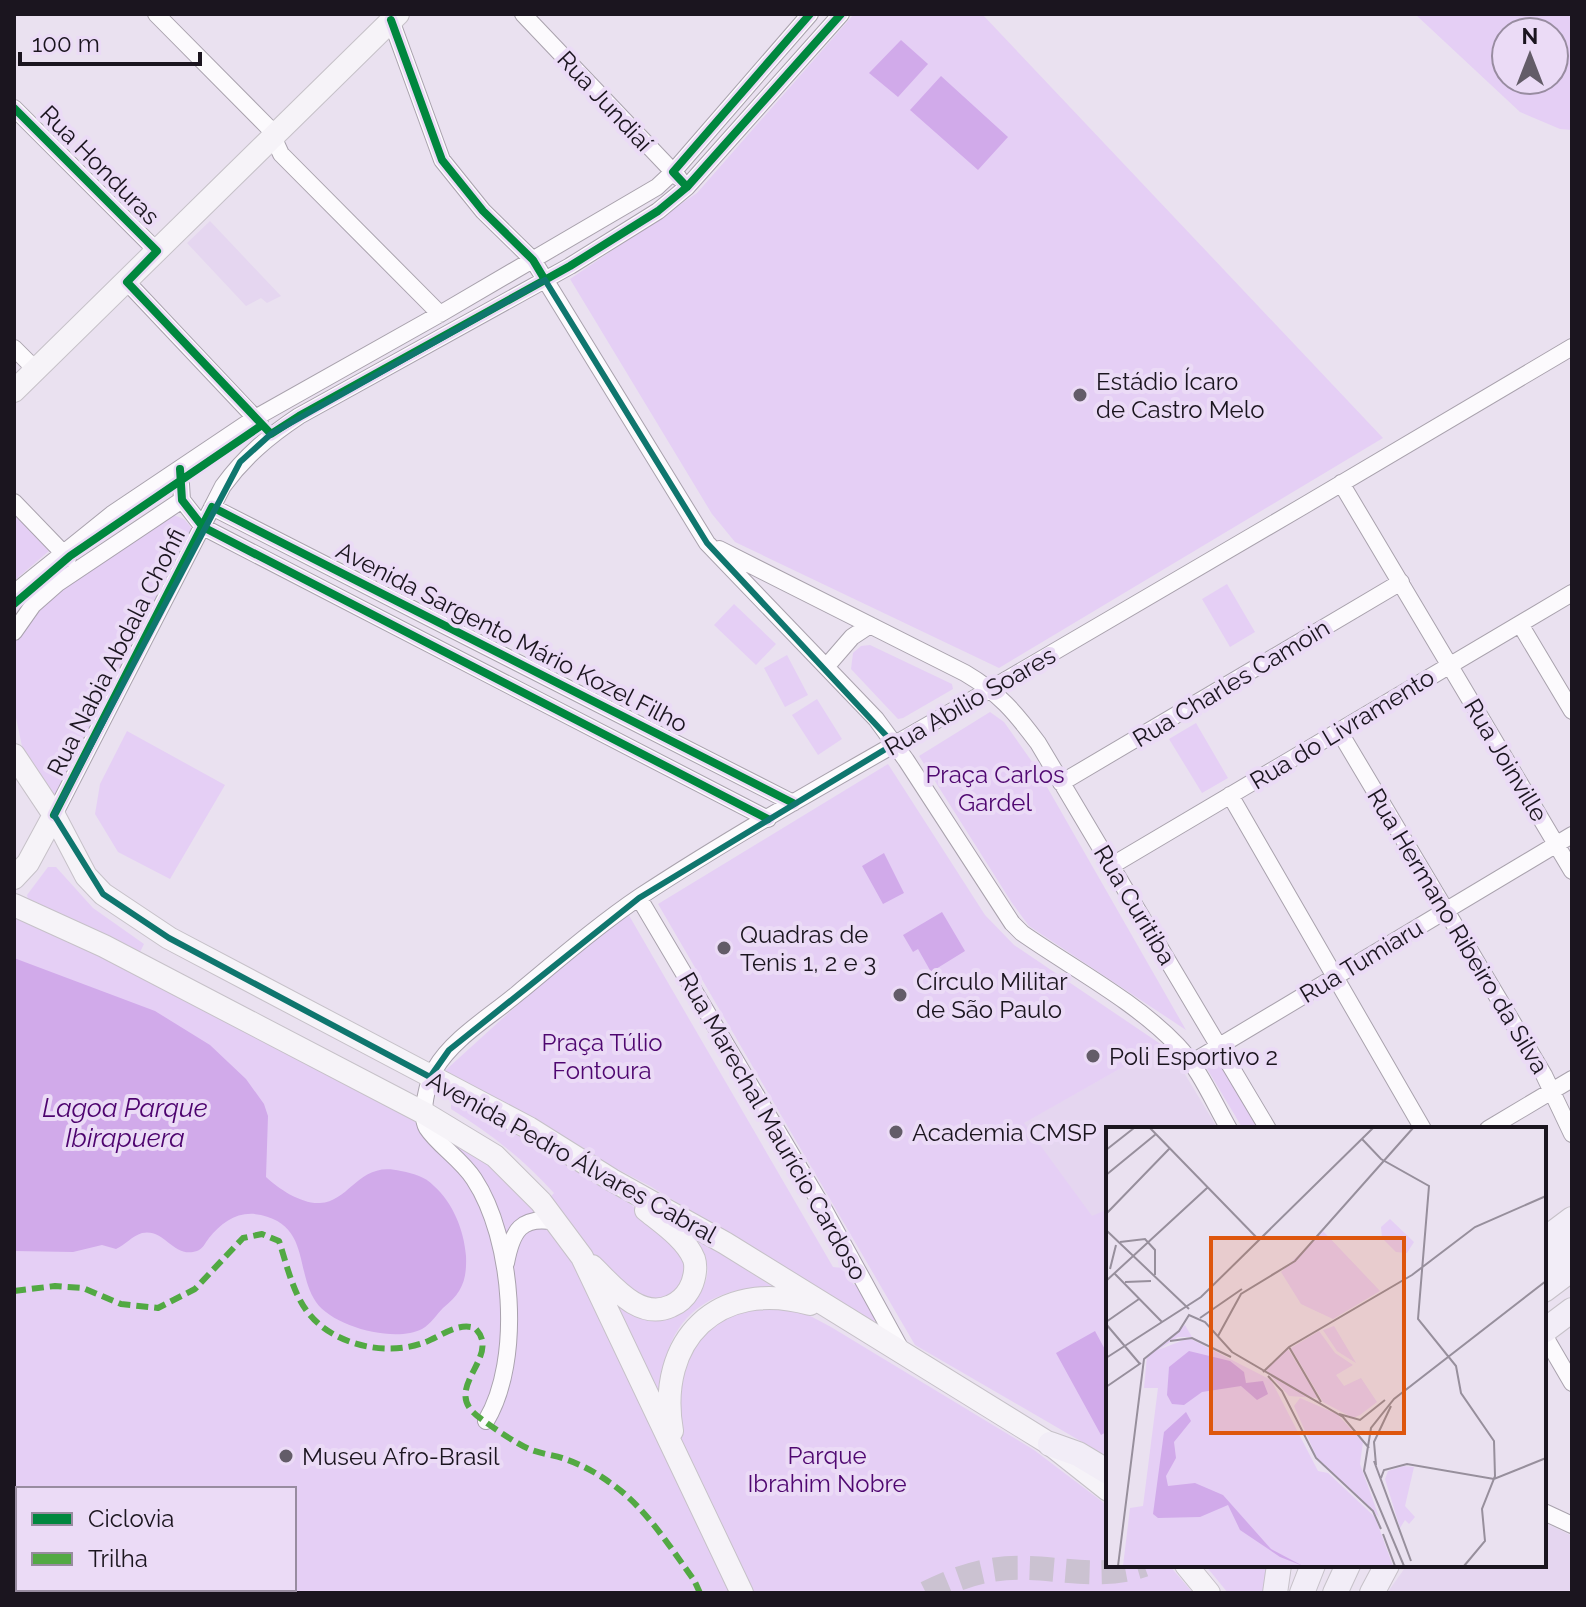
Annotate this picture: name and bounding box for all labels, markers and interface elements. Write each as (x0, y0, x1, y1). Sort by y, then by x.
scale bar (20, 16, 200, 66)
north arrow (1490, 16, 1570, 96)
text: N (1522, 23, 1538, 49)
text: 100 m (32, 29, 100, 58)
street label: Rua Jundiaí (551, 45, 659, 158)
street label: Rua Honduras (34, 99, 166, 231)
place label: Estádio Ícaro de Castro Melo (1096, 367, 1265, 424)
marker: Estádio Ícaro de Castro Melo (1071, 386, 1089, 404)
street label: Rua Nabia Abdala Chohfi (41, 523, 191, 781)
street label: Avenida Sargento Mário Kozel Filho (331, 535, 693, 739)
street label: Rua Charles Camoin (1127, 613, 1335, 753)
street label: Rua Abílio Soares (879, 640, 1061, 762)
street label: Rua do Livramento (1245, 663, 1439, 795)
street label: Rua Joinville (1458, 693, 1554, 827)
park label: Praça Carlos Gardel (925, 760, 1065, 817)
street label: Rua Hermano Ribeiro da Silva (1361, 783, 1555, 1079)
street label: Rua Curitiba (1088, 840, 1182, 970)
street label: Rua Tumiaru (1294, 913, 1428, 1009)
place label: Quadras de Tenis 1, 2 e 3 (740, 920, 876, 977)
marker: Quadras de Tenis 1, 2 e 3 (715, 939, 733, 957)
street label: Rua Marechal Maurício Cardoso (673, 967, 873, 1285)
place label: Círculo Militar de São Paulo (916, 967, 1068, 1024)
marker: Círculo Militar de São Paulo (891, 986, 909, 1004)
park label: Praça Túlio Fontoura (542, 1028, 662, 1085)
place label: Poli Esportivo 2 (1109, 1042, 1278, 1071)
marker: Poli Esportivo 2 (1084, 1047, 1102, 1065)
street label: Avenida Pedro Álvares Cabral (422, 1065, 722, 1249)
water label: Lagoa Parque Ibirapuera (42, 1093, 208, 1153)
place label: Academia CMSP (912, 1118, 1097, 1147)
marker: Academia CMSP (887, 1123, 905, 1141)
inset map (1106, 1127, 1546, 1567)
park label: Parque Ibrahim Nobre (747, 1441, 907, 1498)
place label: Museu Afro-Brasil (302, 1442, 500, 1471)
marker: Museu Afro-Brasil (277, 1447, 295, 1465)
legend (16, 1487, 296, 1591)
text: Ciclovia (88, 1504, 174, 1533)
text: Trilha (88, 1544, 148, 1573)

